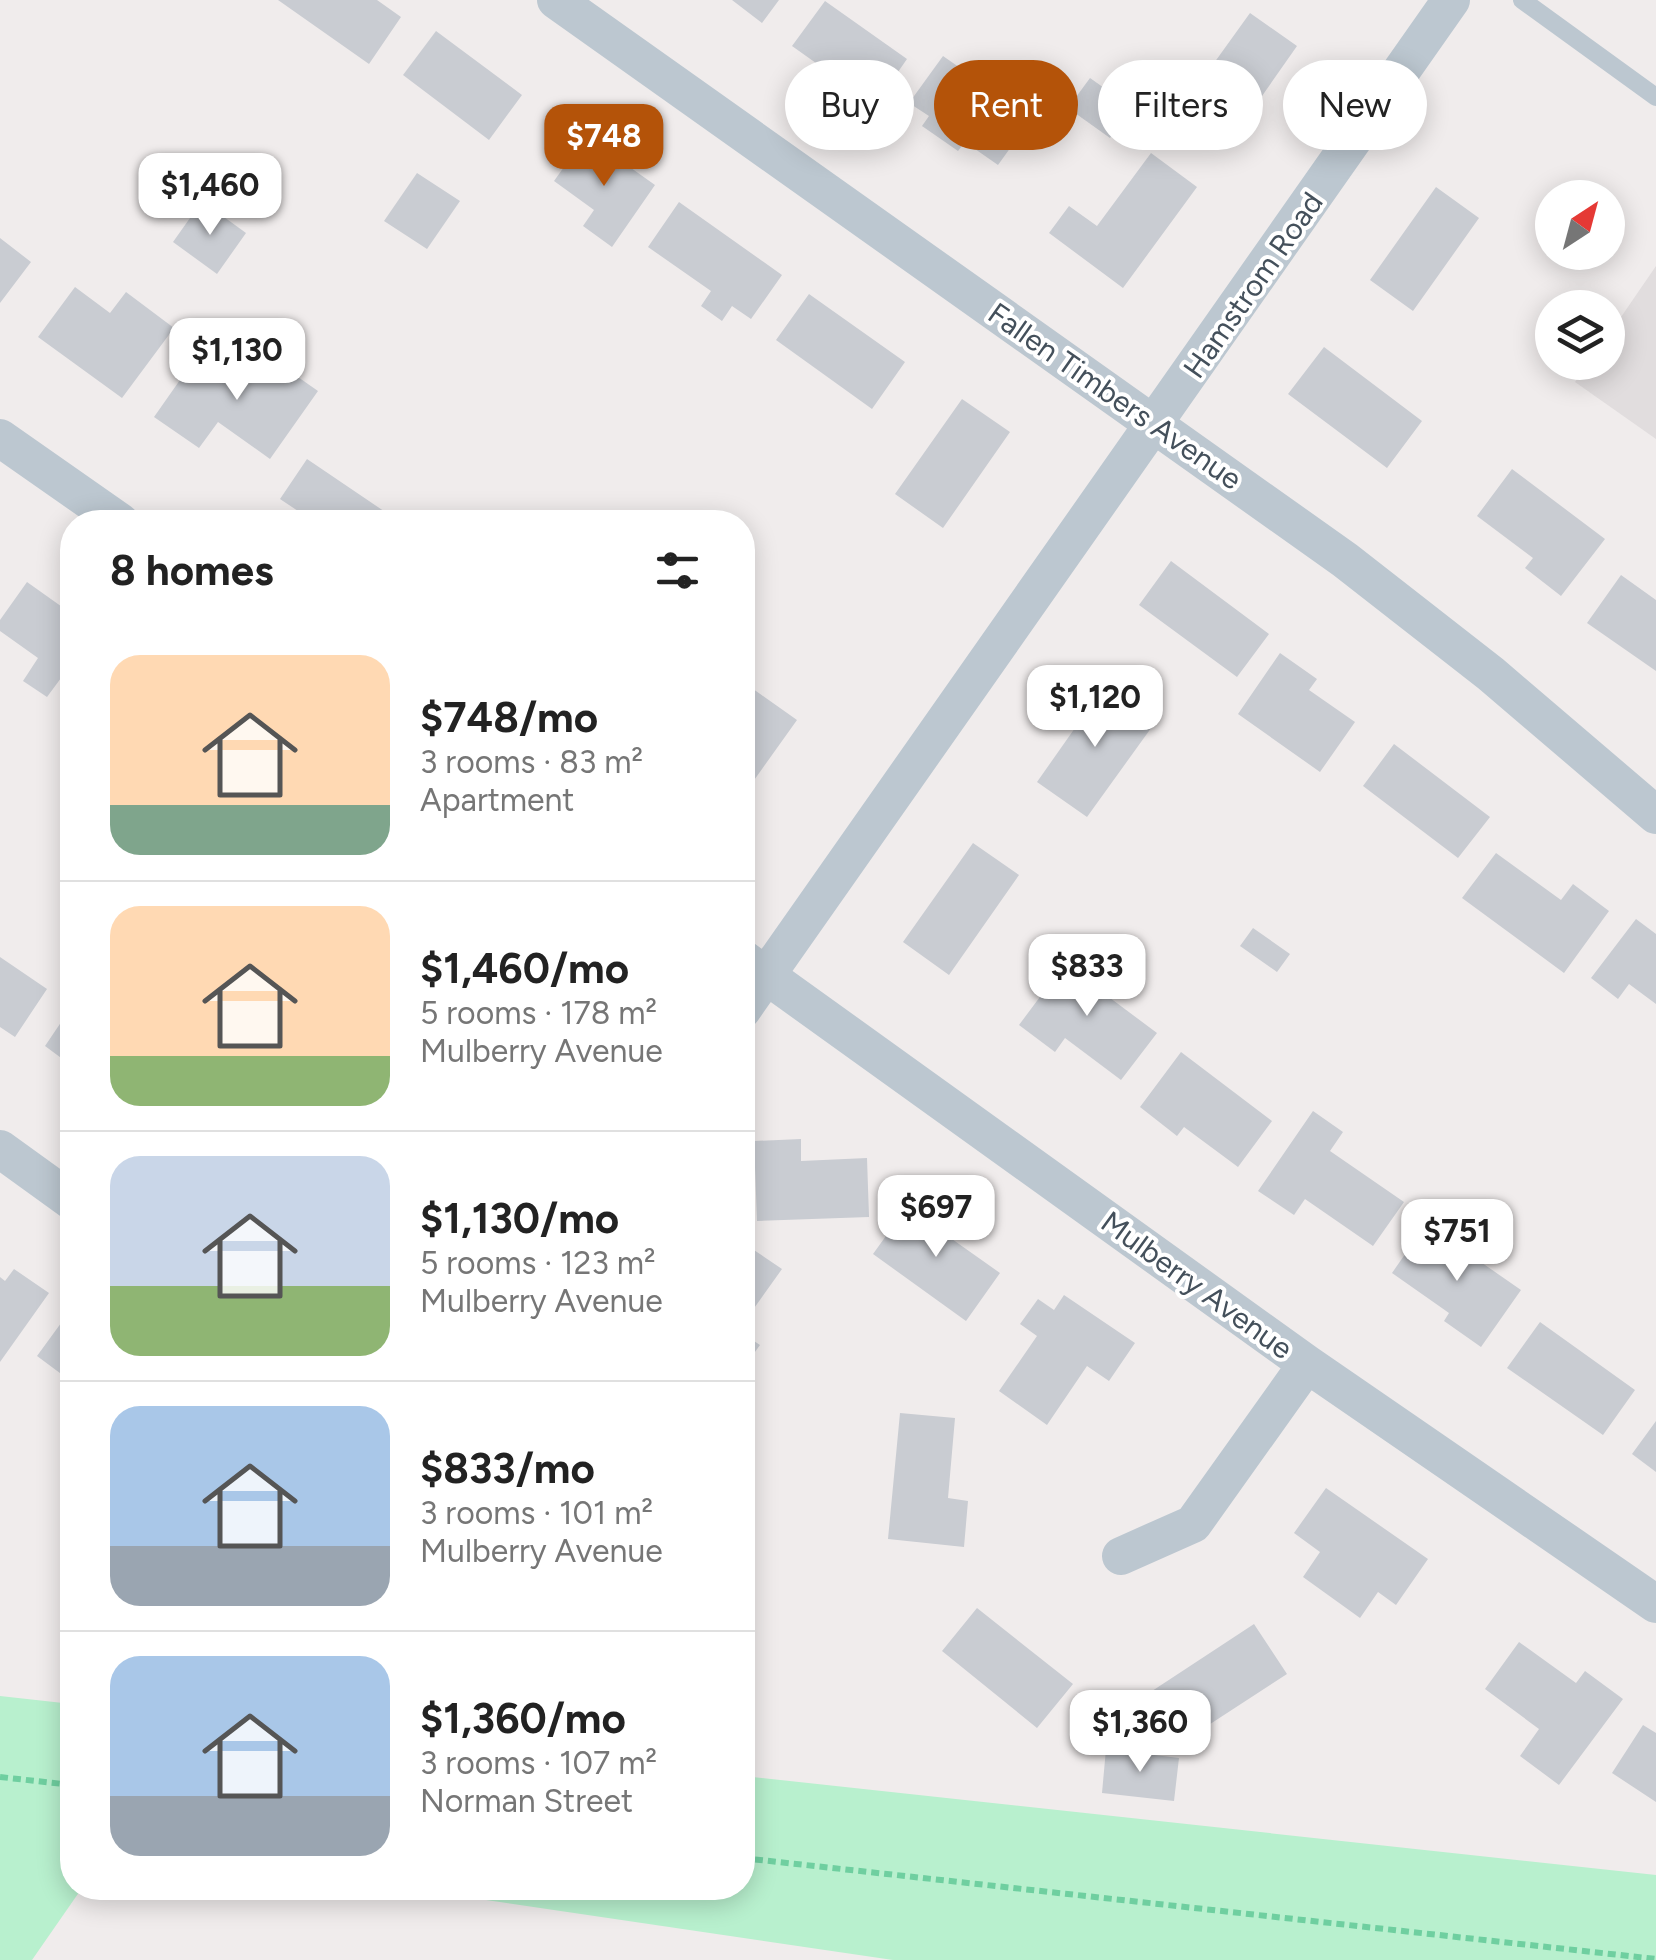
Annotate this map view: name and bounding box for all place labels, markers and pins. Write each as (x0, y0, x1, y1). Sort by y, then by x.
pin: $748 (545, 104, 663, 189)
pin: $1,460 (129, 153, 291, 238)
pin: $1,130 (156, 318, 318, 403)
pin: $1,120 (1014, 665, 1176, 750)
pin: $833 (1028, 934, 1146, 1019)
pin: $697 (877, 1175, 995, 1260)
pin: $751 (1398, 1199, 1516, 1284)
pin: $1,360 (1059, 1690, 1221, 1775)

